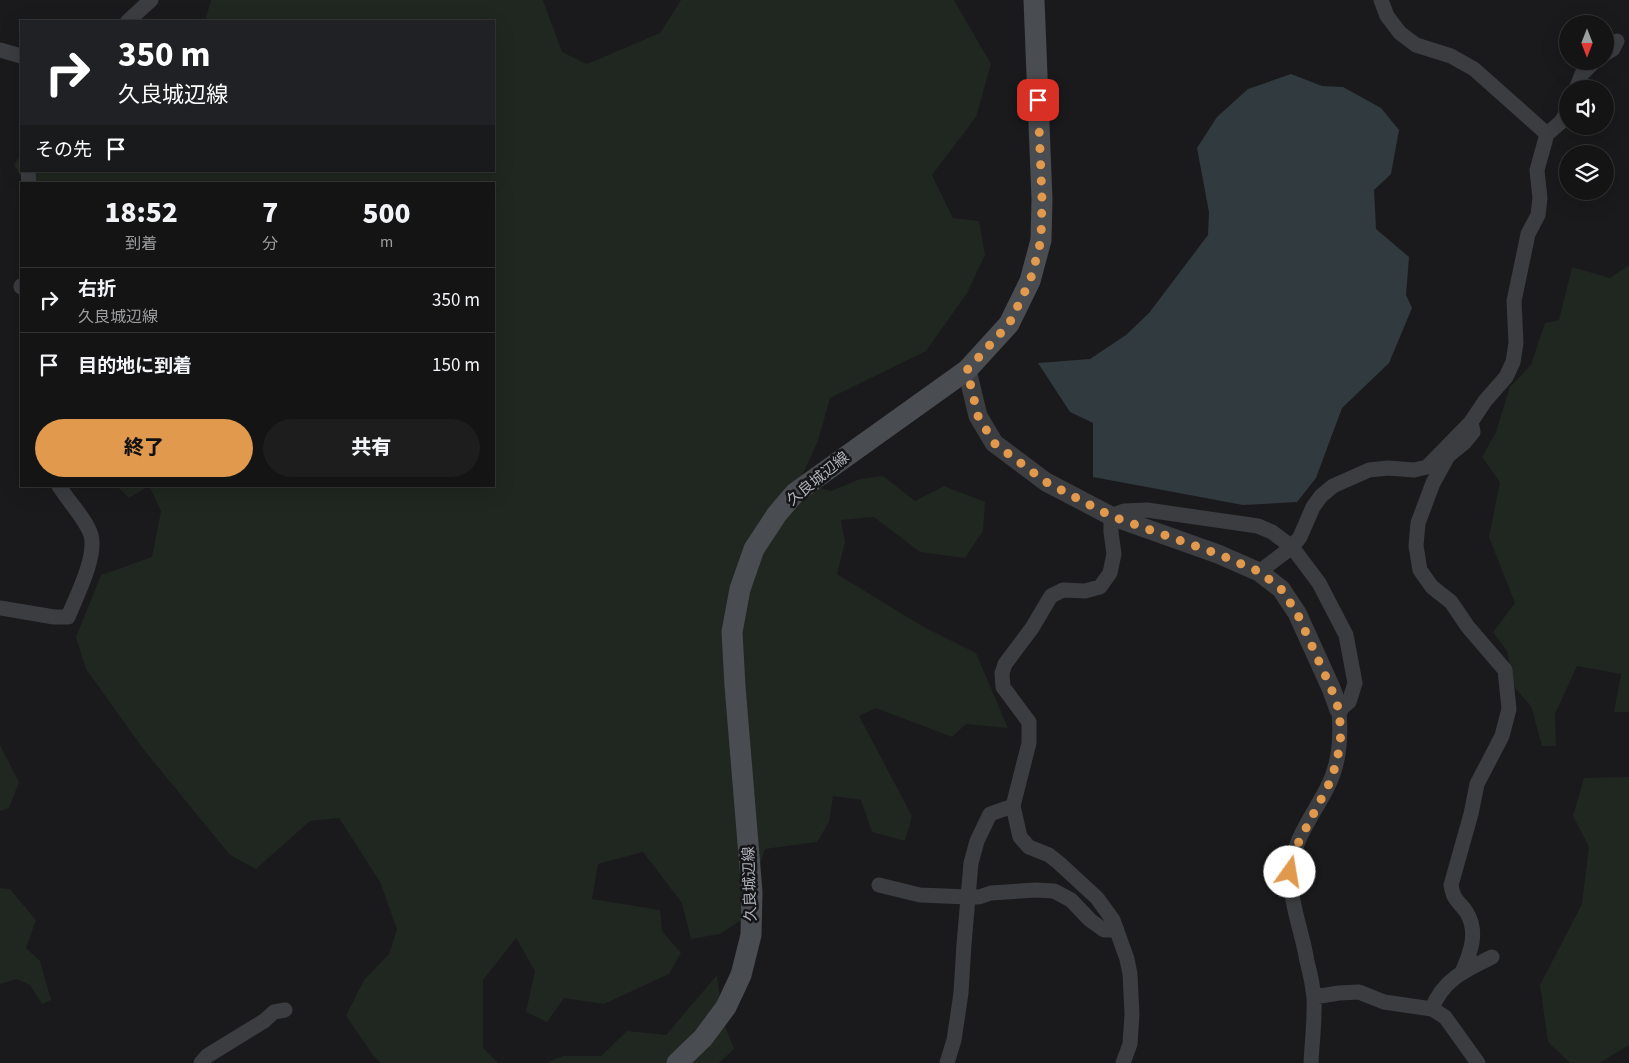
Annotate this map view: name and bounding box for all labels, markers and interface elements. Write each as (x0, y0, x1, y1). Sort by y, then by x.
north arrow (1559, 15, 1614, 70)
map controls (1559, 15, 1614, 200)
text: 350 m (118, 30, 210, 80)
icon: right (35, 40, 100, 105)
text: 久良城辺線 (118, 79, 228, 111)
pin (1017, 79, 1059, 121)
button: sound (1559, 80, 1614, 135)
icon: arrive (1024, 86, 1052, 114)
icon: arrive (102, 135, 130, 163)
text: その先 (35, 137, 92, 164)
button: layers (1559, 145, 1614, 200)
text: 18:52 (104, 191, 178, 234)
text: 7 (262, 191, 278, 234)
text: 500 (363, 192, 411, 235)
text: m (380, 231, 393, 253)
text: 到着 (125, 233, 157, 255)
text: 分 (262, 233, 278, 255)
text: 右折 (78, 276, 116, 303)
icon: right (35, 286, 63, 314)
text: 350 m (432, 287, 480, 314)
text: 久良城辺線 (78, 306, 158, 328)
icon: arrive (35, 351, 63, 379)
text: 150 m (432, 352, 480, 379)
text: 目的地に到着 (78, 353, 192, 380)
button: 終了 (35, 419, 253, 477)
button: 共有 (263, 419, 480, 477)
street label: 久良城辺線 (782, 447, 854, 511)
position arrow (1263, 845, 1315, 897)
street label: 久良城辺線 (738, 846, 762, 922)

